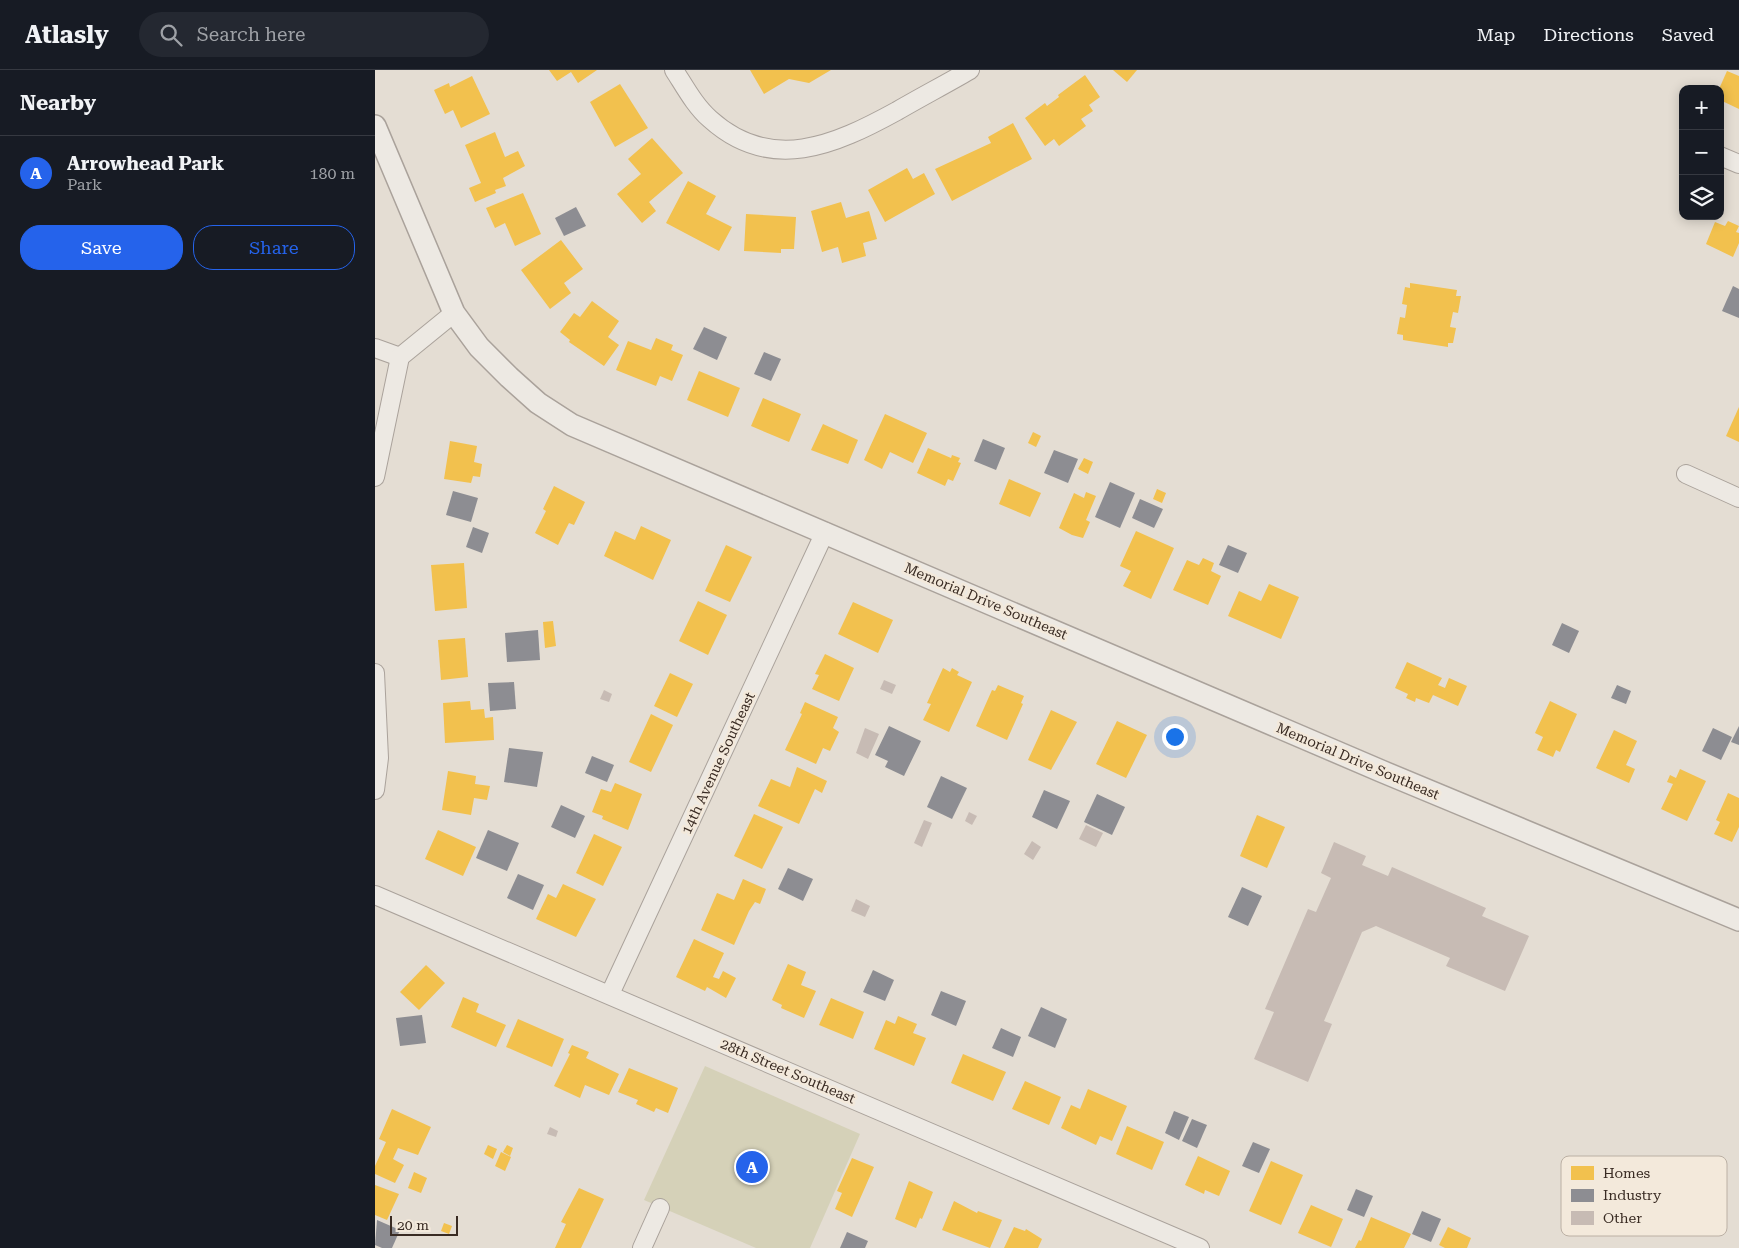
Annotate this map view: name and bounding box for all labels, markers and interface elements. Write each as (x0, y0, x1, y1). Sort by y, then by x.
search box (139, 12, 489, 57)
text: Atlasly (25, 21, 109, 49)
icon: search (157, 21, 185, 49)
text: Search here (197, 23, 306, 46)
text: Map (1477, 24, 1515, 45)
text: Directions (1543, 24, 1634, 45)
text: Saved (1662, 24, 1714, 45)
map controls (1679, 85, 1724, 220)
button: + (1679, 85, 1724, 130)
text: Nearby (20, 91, 96, 115)
button: − (1679, 130, 1724, 175)
text: Arrowhead Park (67, 152, 224, 175)
text: A (30, 164, 42, 183)
text: 180 m (309, 164, 355, 183)
text: Park (67, 175, 102, 194)
button: layers (1679, 175, 1724, 220)
button: Save (20, 225, 183, 270)
button: Share (193, 225, 355, 270)
street label: Memorial Drive Southeast (902, 559, 1070, 643)
street label: 14th Avenue Southeast (678, 689, 758, 837)
street label: Memorial Drive Southeast (1274, 719, 1442, 803)
your location (1162, 724, 1188, 750)
street label: 28th Street Southeast (718, 1035, 858, 1107)
pin: A (736, 1148, 768, 1186)
legend (1561, 1156, 1727, 1236)
text: Homes (1603, 1165, 1651, 1181)
text: Industry (1603, 1187, 1662, 1203)
text: Other (1603, 1210, 1642, 1226)
scale bar (390, 1213, 457, 1236)
text: 20 m (397, 1217, 429, 1233)

